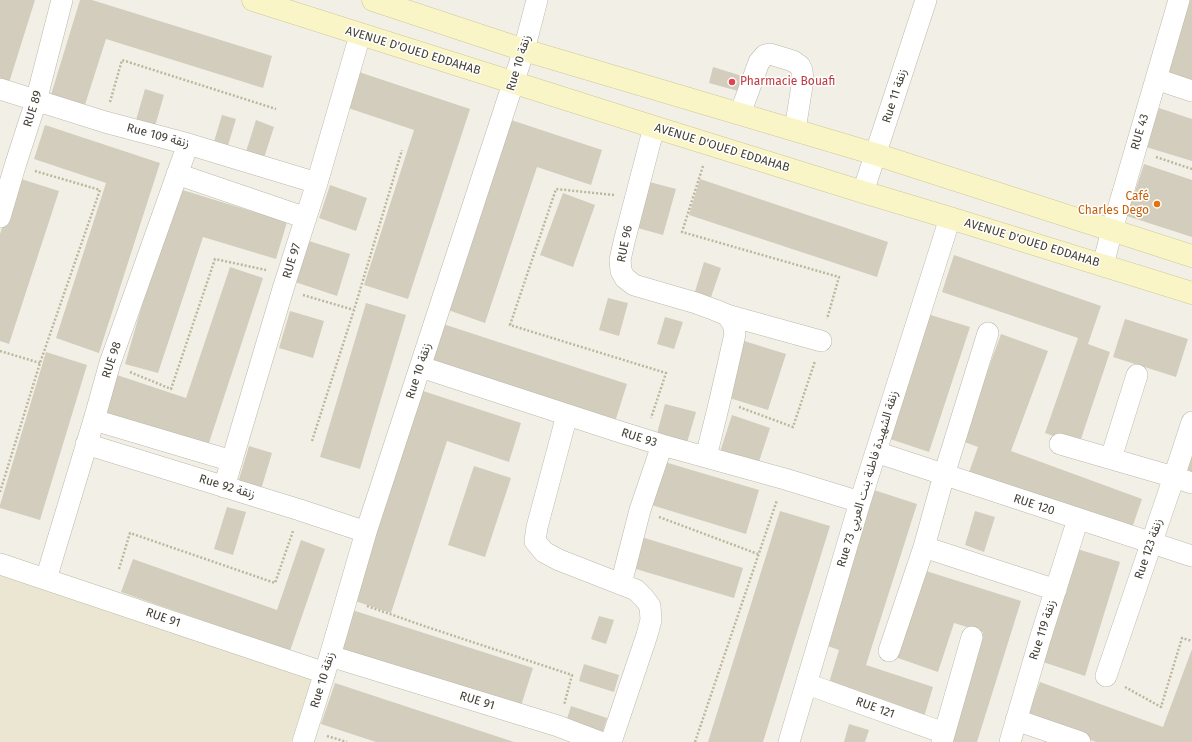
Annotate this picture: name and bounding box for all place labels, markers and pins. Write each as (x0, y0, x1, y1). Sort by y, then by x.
place label: Pharmacie Bouafi (740, 75, 835, 89)
marker: Pharmacie Bouafi (727, 77, 737, 87)
place label: Café Charles Dego (1078, 190, 1149, 218)
marker: Café Charles Dego (1152, 199, 1162, 209)

